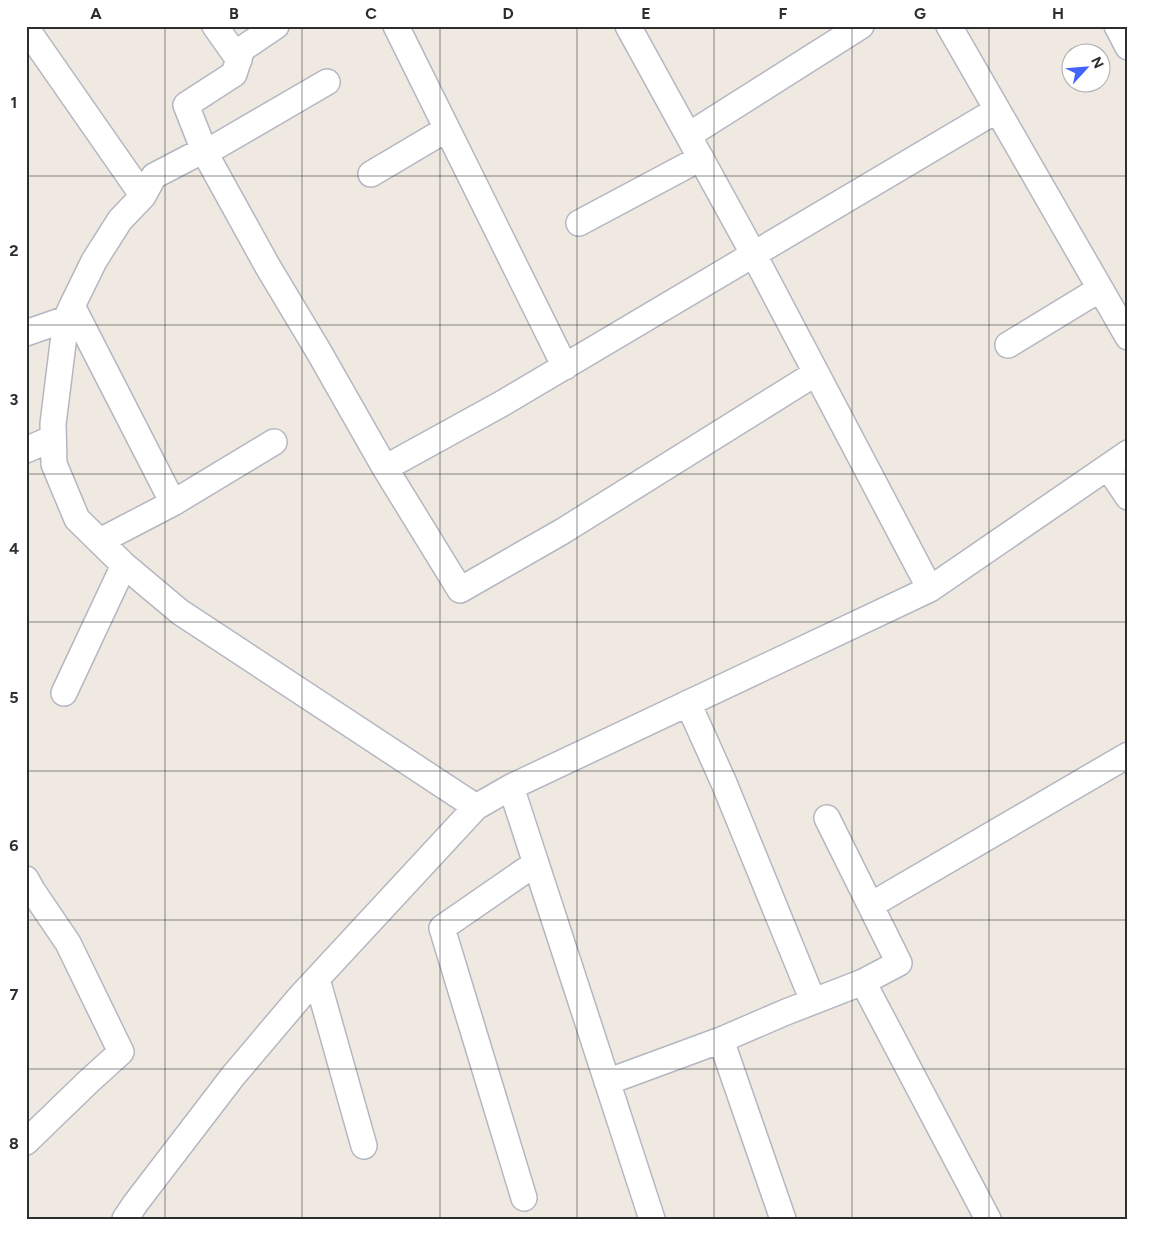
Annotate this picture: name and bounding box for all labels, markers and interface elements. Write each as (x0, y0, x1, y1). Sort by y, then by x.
text: A (90, 4, 102, 23)
text: B (229, 4, 239, 23)
text: C (365, 4, 377, 23)
text: D (502, 4, 514, 23)
text: E (641, 4, 651, 23)
text: F (779, 4, 788, 23)
text: G (914, 4, 926, 23)
text: H (1052, 4, 1064, 23)
north arrow (1062, 42, 1112, 92)
text: N (1087, 54, 1107, 71)
text: 1 (11, 93, 17, 112)
text: 2 (9, 241, 19, 260)
text: 3 (10, 390, 19, 409)
text: 4 (9, 539, 19, 558)
text: 5 (9, 688, 19, 707)
text: 6 (9, 836, 19, 855)
text: 7 (10, 985, 19, 1004)
text: 8 (9, 1134, 19, 1153)

